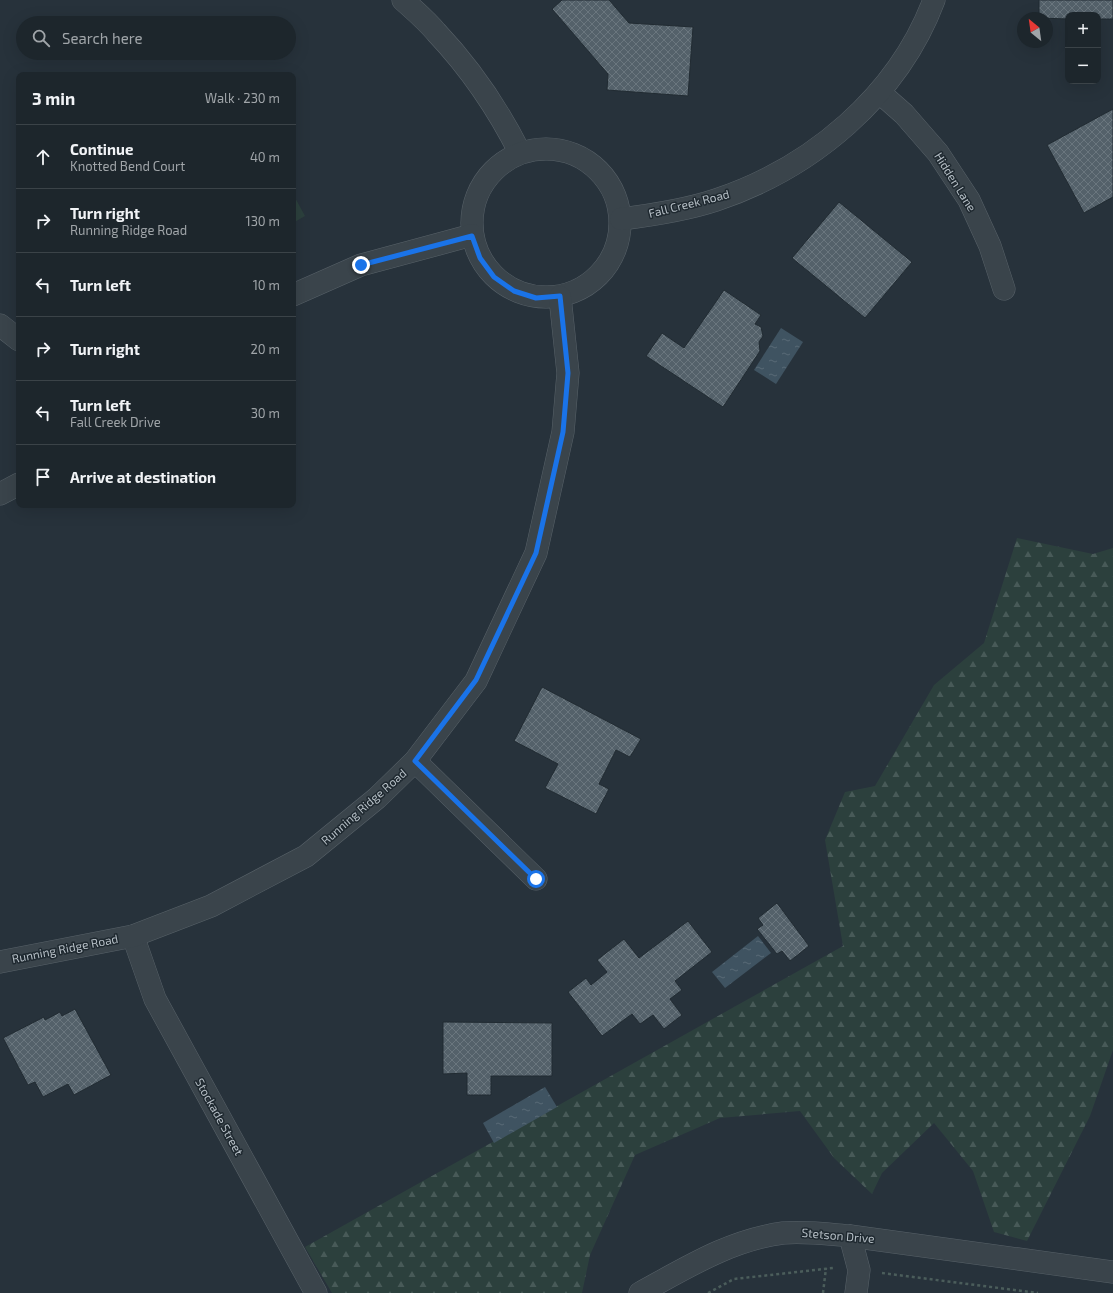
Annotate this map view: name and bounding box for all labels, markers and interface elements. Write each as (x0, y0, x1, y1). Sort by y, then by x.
north arrow (1017, 12, 1053, 48)
map controls (1065, 12, 1101, 84)
button: + (1065, 12, 1101, 48)
search box (16, 16, 296, 60)
icon: search (30, 27, 52, 49)
text: Search here (62, 29, 143, 47)
button: − (1065, 48, 1101, 84)
text: 3 min (32, 88, 75, 108)
text: Walk · 230 m (205, 90, 280, 106)
text: Continue (70, 140, 133, 158)
icon: ahead (32, 146, 54, 168)
text: 40 m (250, 149, 280, 165)
street label: Hidden Lane (932, 149, 980, 214)
text: Knotted Bend Court (70, 158, 185, 174)
street label: Fall Creek Road (647, 186, 731, 220)
text: Turn right (70, 204, 140, 222)
icon: right (32, 210, 54, 232)
text: 130 m (245, 213, 280, 229)
text: Running Ridge Road (70, 222, 187, 238)
route end (352, 256, 370, 274)
icon: left (32, 274, 54, 296)
text: Turn left (70, 276, 131, 294)
text: 10 m (253, 277, 280, 293)
icon: right (32, 338, 54, 360)
text: Turn right (70, 340, 140, 358)
text: 20 m (251, 341, 280, 357)
text: Turn left (70, 396, 131, 414)
icon: left (32, 402, 54, 424)
text: 30 m (251, 405, 280, 421)
text: Fall Creek Drive (70, 414, 161, 430)
icon: arrive (32, 466, 54, 488)
text: Arrive at destination (70, 468, 216, 486)
street label: Running Ridge Road (318, 765, 409, 847)
route start (527, 870, 545, 888)
street label: Running Ridge Road (10, 931, 119, 965)
street label: Stockade Street (193, 1076, 247, 1158)
street label: Stetson Drive (801, 1225, 875, 1245)

